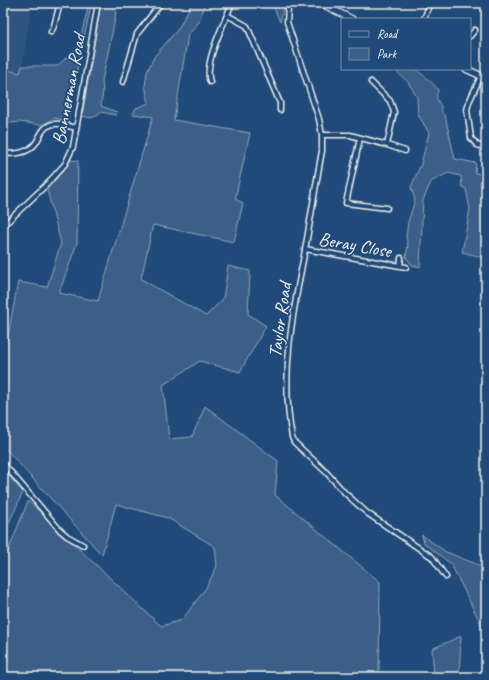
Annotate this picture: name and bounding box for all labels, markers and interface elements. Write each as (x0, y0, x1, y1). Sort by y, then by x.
legend (341, 18, 471, 70)
text: Road (377, 26, 399, 42)
street label: Bannerman Road (47, 30, 92, 146)
text: Park (377, 46, 398, 62)
street label: Beray Close (317, 227, 395, 263)
street label: Taylor Road (263, 278, 298, 359)

